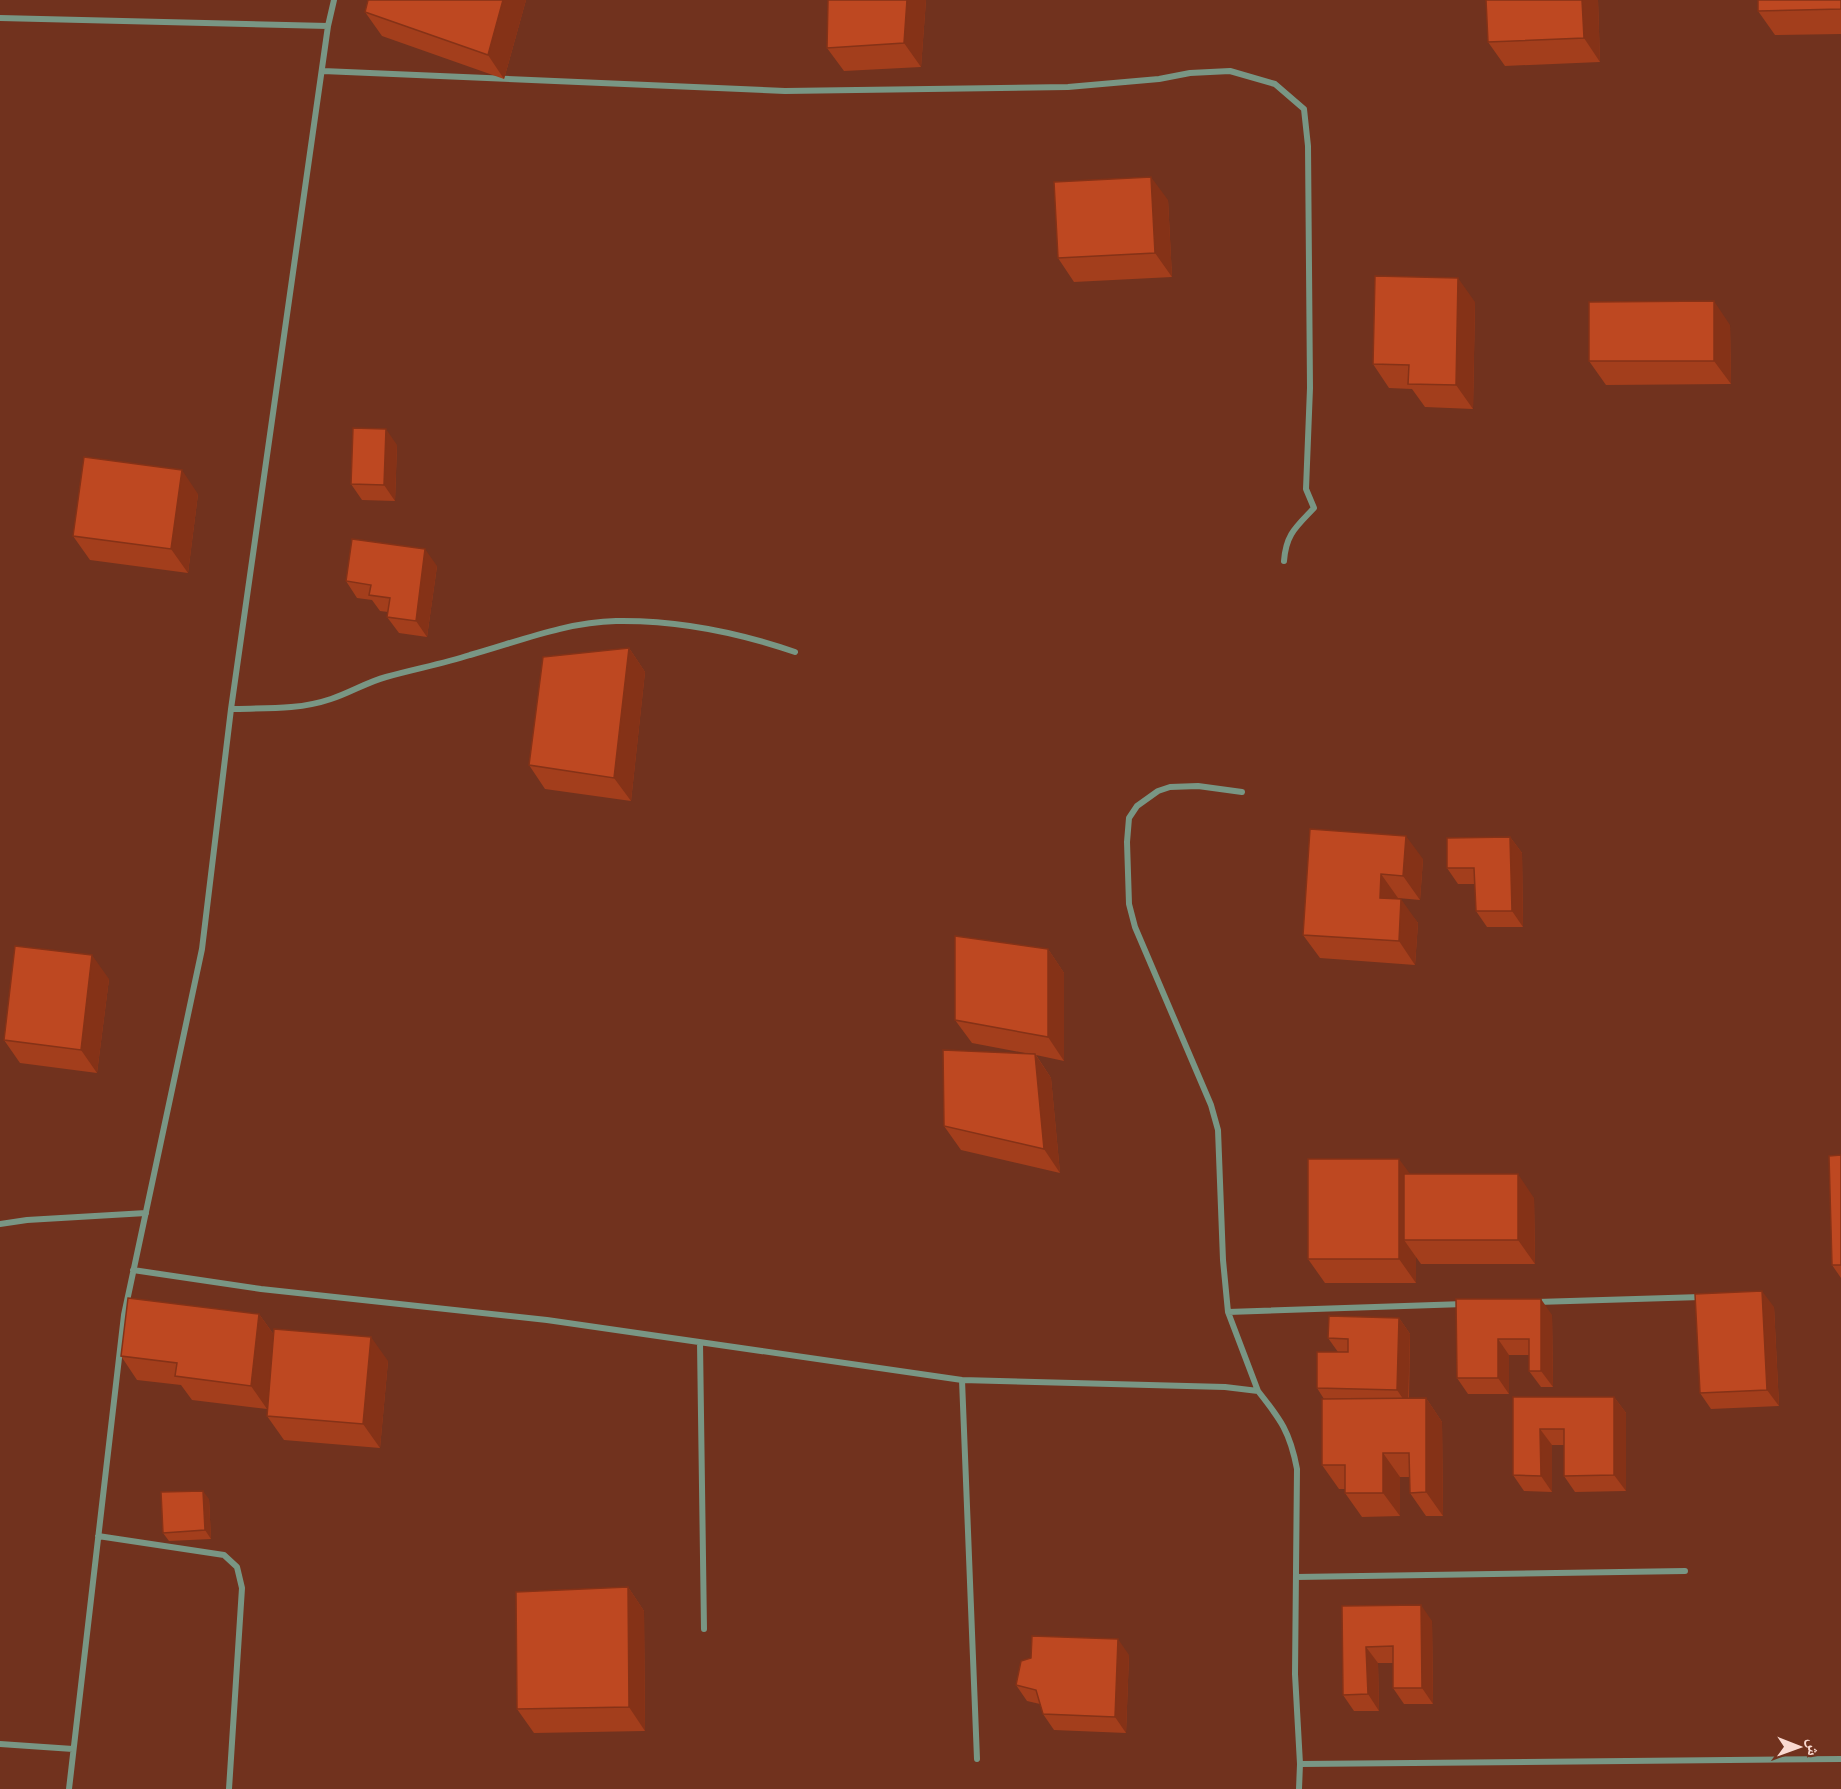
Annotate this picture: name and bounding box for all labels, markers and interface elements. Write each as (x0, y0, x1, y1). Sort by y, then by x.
north arrow (1769, 1717, 1829, 1777)
text: ش (1804, 1739, 1823, 1756)

